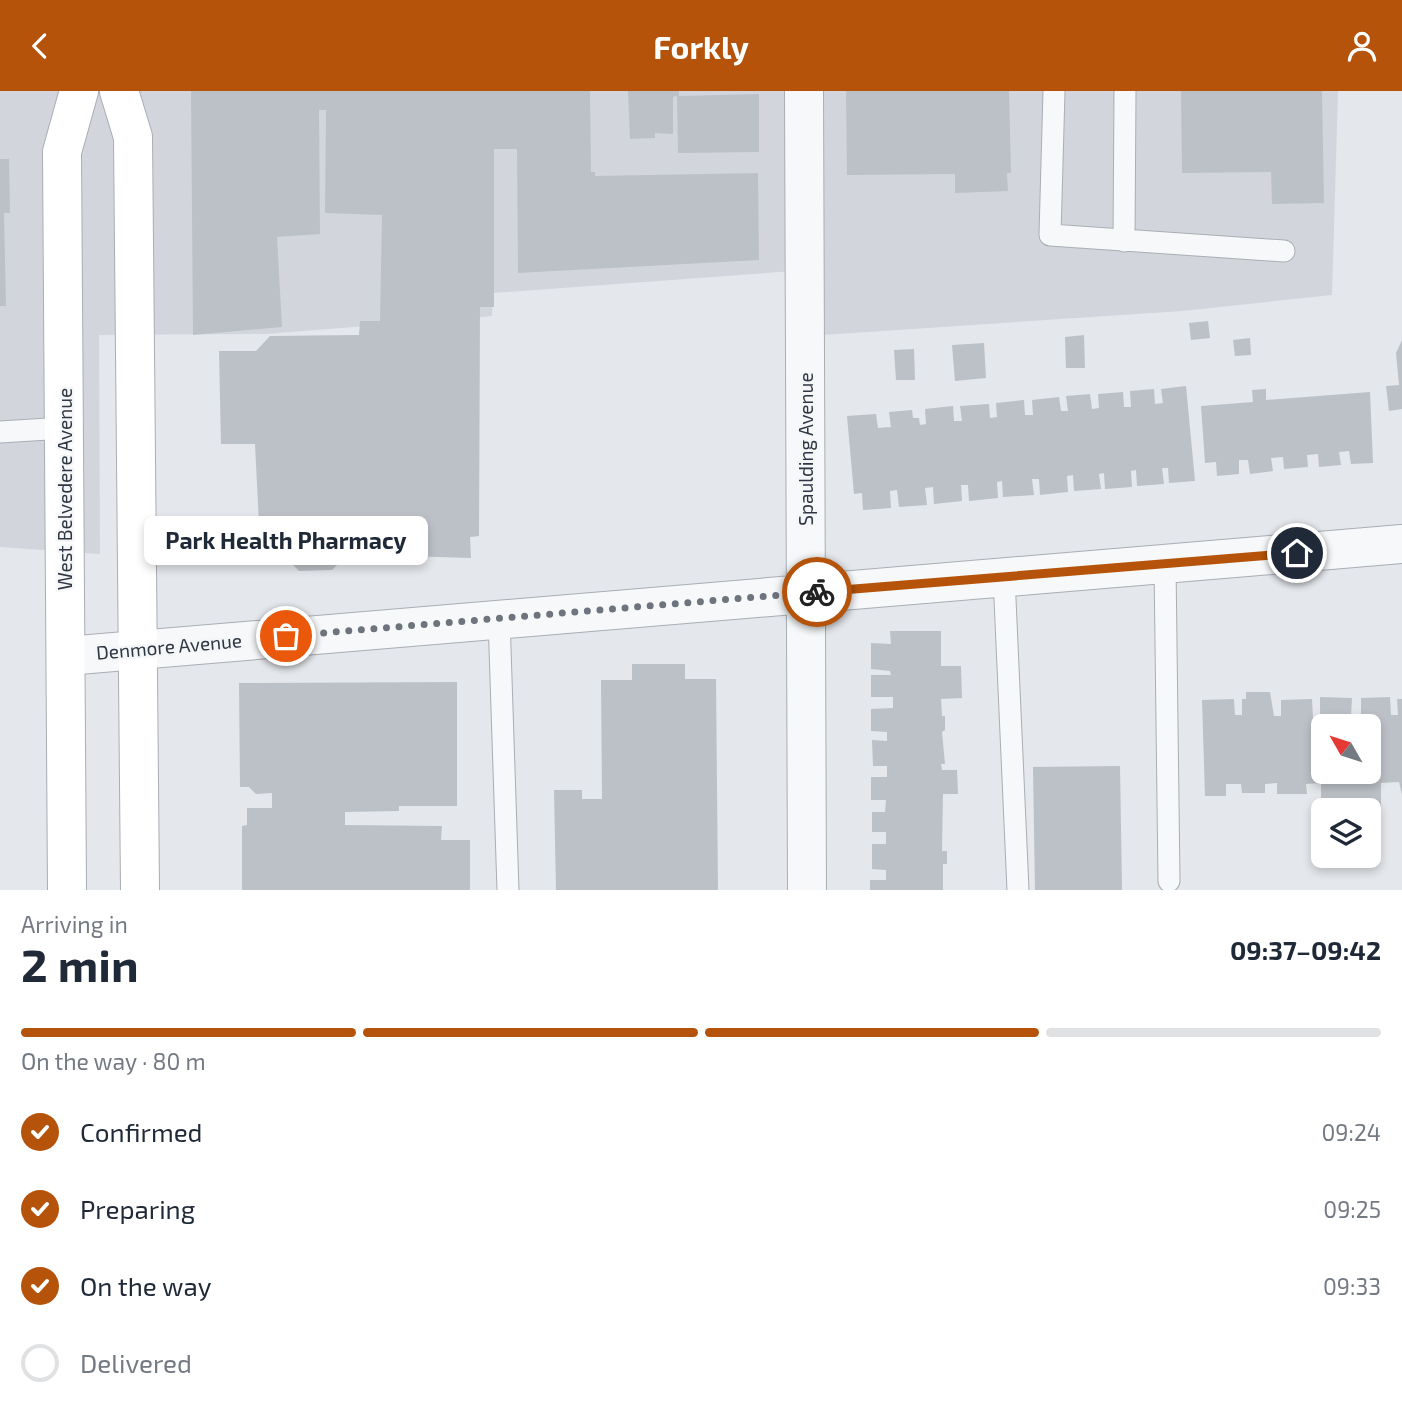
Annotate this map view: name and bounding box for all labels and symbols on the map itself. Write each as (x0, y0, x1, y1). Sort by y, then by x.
street label: Spaulding Avenue (794, 372, 817, 526)
street label: West Belvedere Avenue (53, 388, 76, 590)
callout: Park Health Pharmacy (144, 517, 428, 566)
pin (1267, 523, 1327, 583)
courier (782, 557, 852, 627)
pin (256, 606, 316, 666)
street label: Denmore Avenue (95, 628, 243, 664)
north arrow (1311, 714, 1381, 784)

